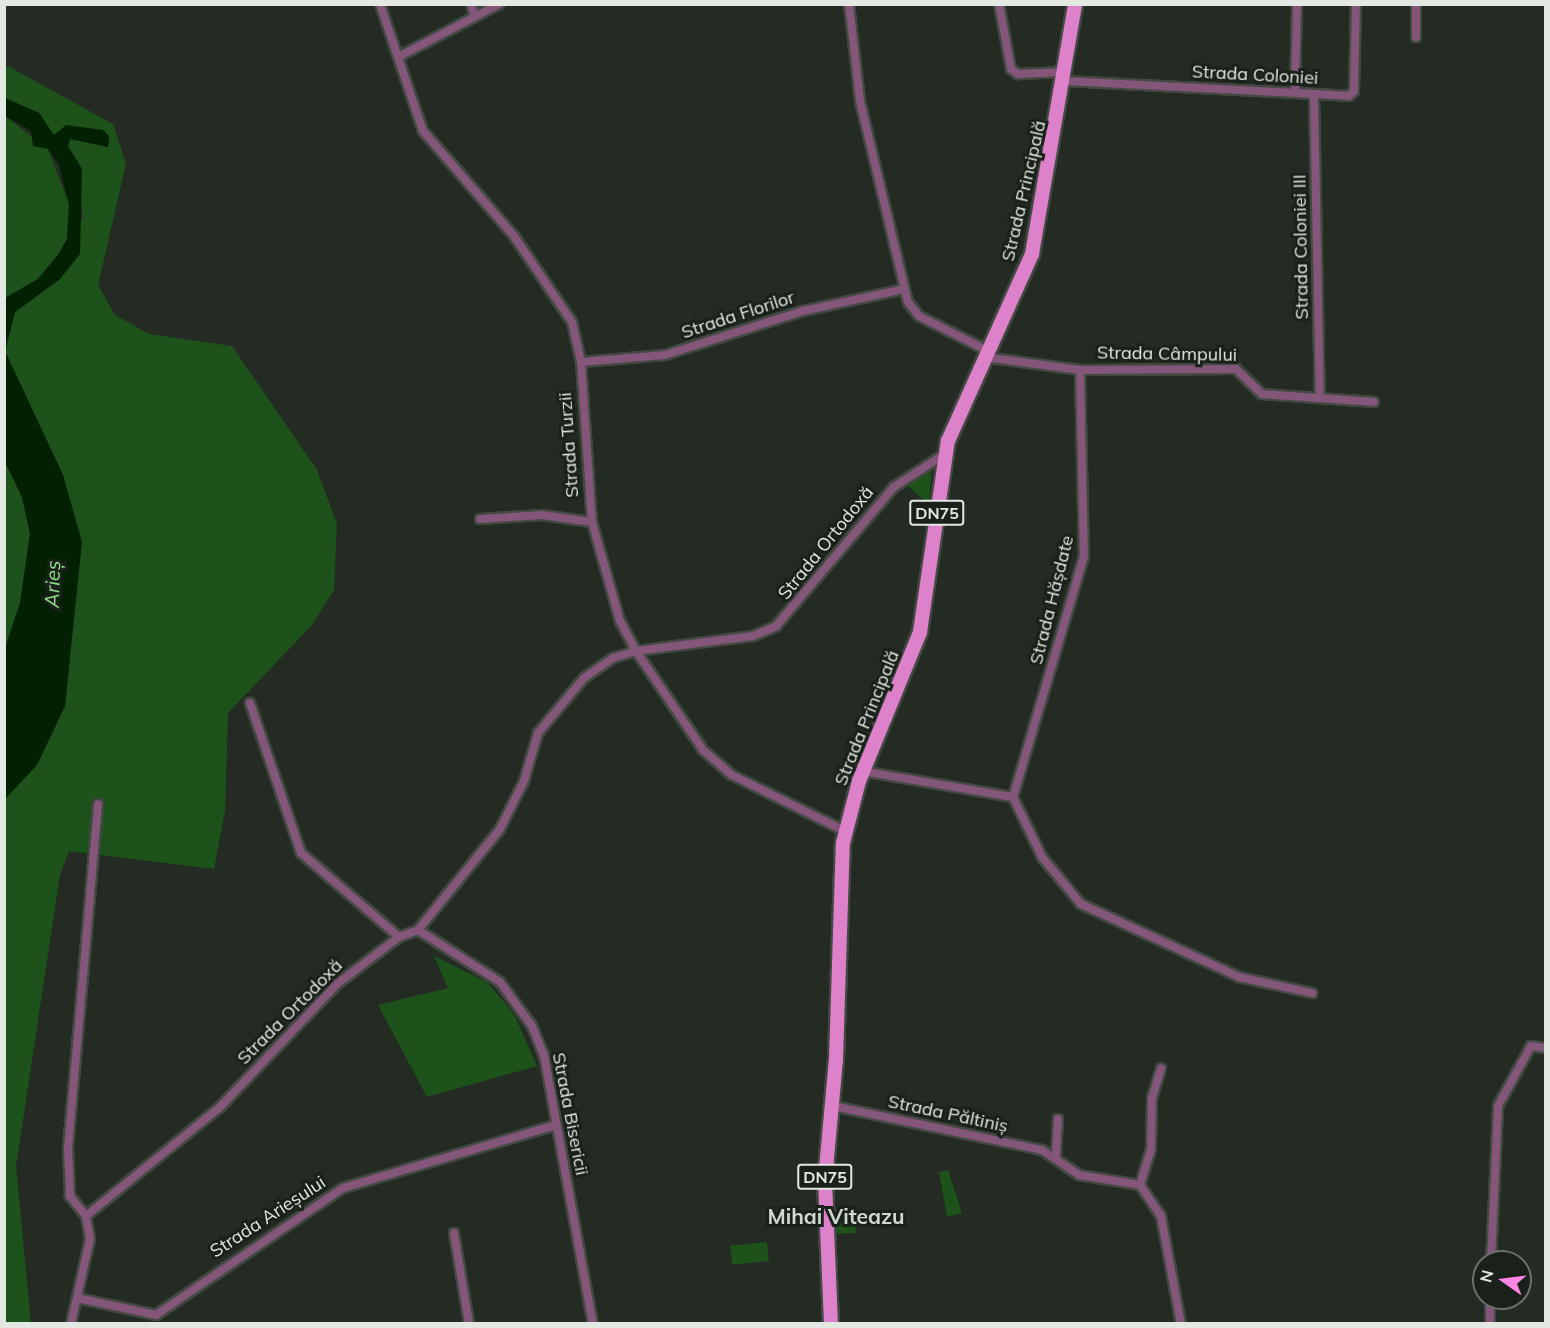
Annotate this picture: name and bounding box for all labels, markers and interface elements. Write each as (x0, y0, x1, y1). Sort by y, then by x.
street label: Strada Coloniei (1191, 61, 1319, 89)
street label: Strada Principală (997, 119, 1051, 263)
street label: Strada Coloniei III (1289, 174, 1313, 320)
street label: Strada Florilor (679, 287, 797, 343)
street label: Strada Câmpului (1097, 342, 1237, 366)
street label: Strada Turzii (555, 392, 583, 498)
street label: Strada Ortodoxă (774, 482, 878, 604)
road number: DN75 (908, 500, 966, 526)
street label: Strada Hășdate (1026, 533, 1078, 667)
water label: Arieș (39, 560, 65, 608)
street label: Strada Principală (830, 647, 904, 789)
street label: Strada Ortodoxă (233, 955, 347, 1069)
street label: Strada Bisericii (548, 1051, 592, 1177)
street label: Strada Păltiniș (886, 1091, 1010, 1137)
road number: DN75 (796, 1164, 854, 1190)
street label: Strada Arieșului (206, 1172, 330, 1262)
district label: Mihai Viteazu (767, 1203, 905, 1229)
north arrow (1472, 1250, 1532, 1310)
text: N (1475, 1268, 1498, 1284)

